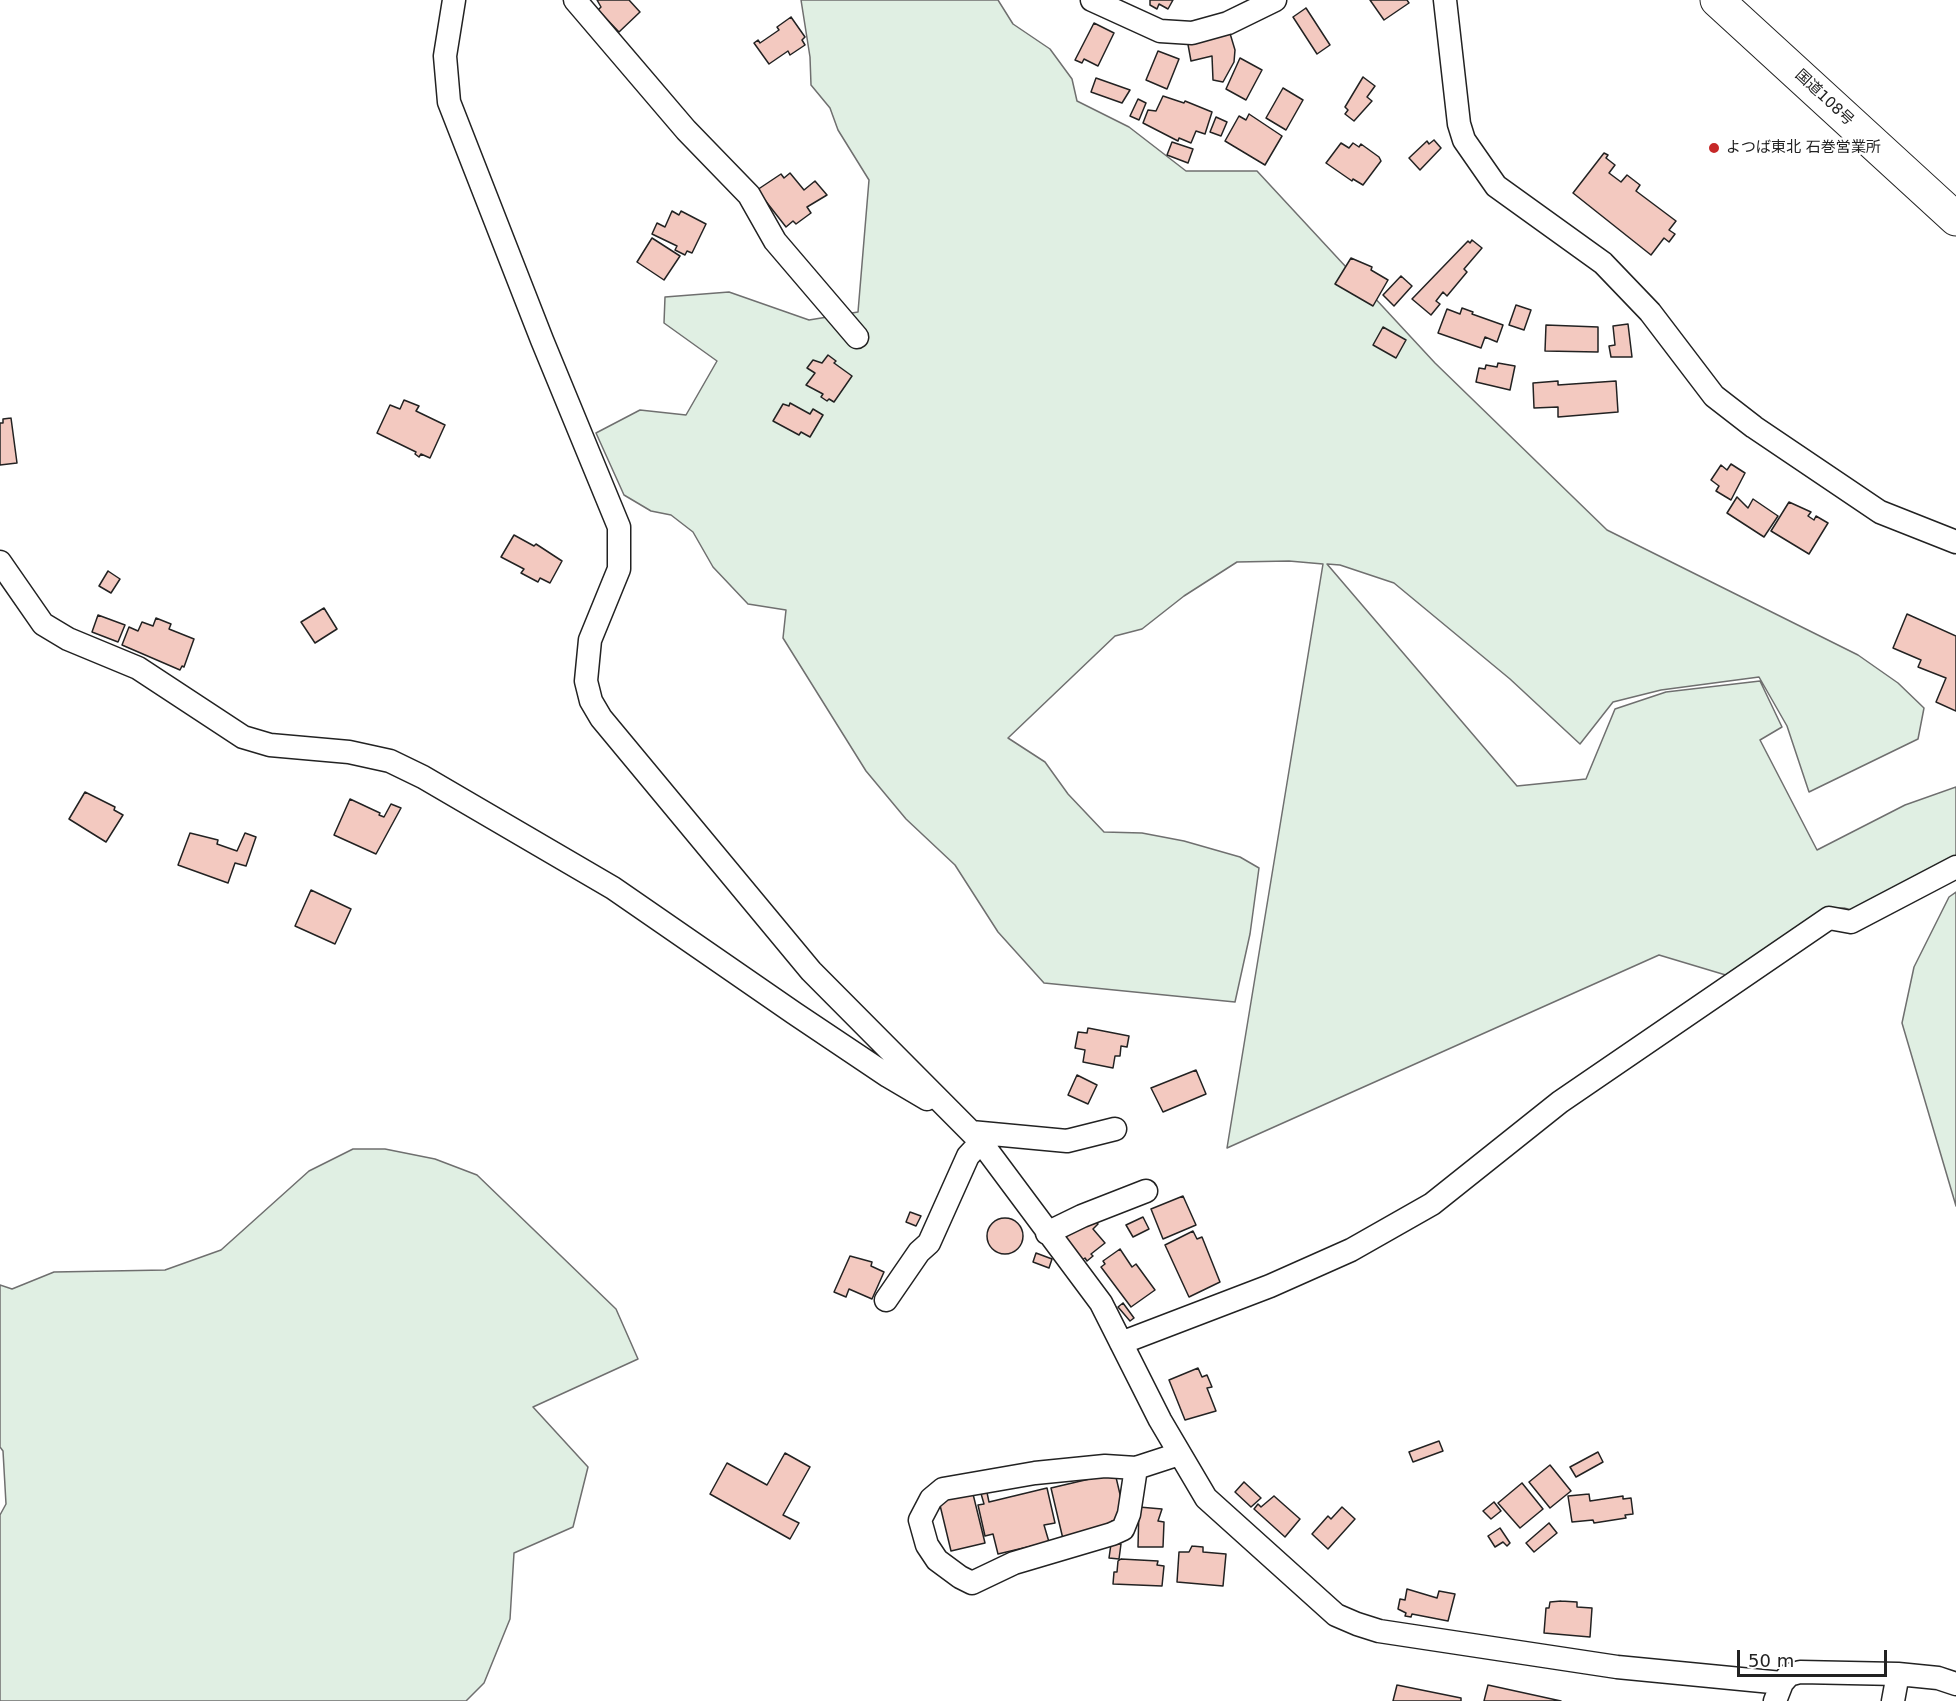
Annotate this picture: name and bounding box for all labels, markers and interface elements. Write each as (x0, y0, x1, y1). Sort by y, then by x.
street label: 国道108号 (1791, 66, 1857, 130)
place label: よつば東北 石巻営業所 (1726, 139, 1881, 157)
marker: よつば東北 石巻営業所 (1707, 141, 1721, 155)
scale bar (1740, 1638, 1890, 1676)
text: 50 m (1748, 1650, 1794, 1671)

